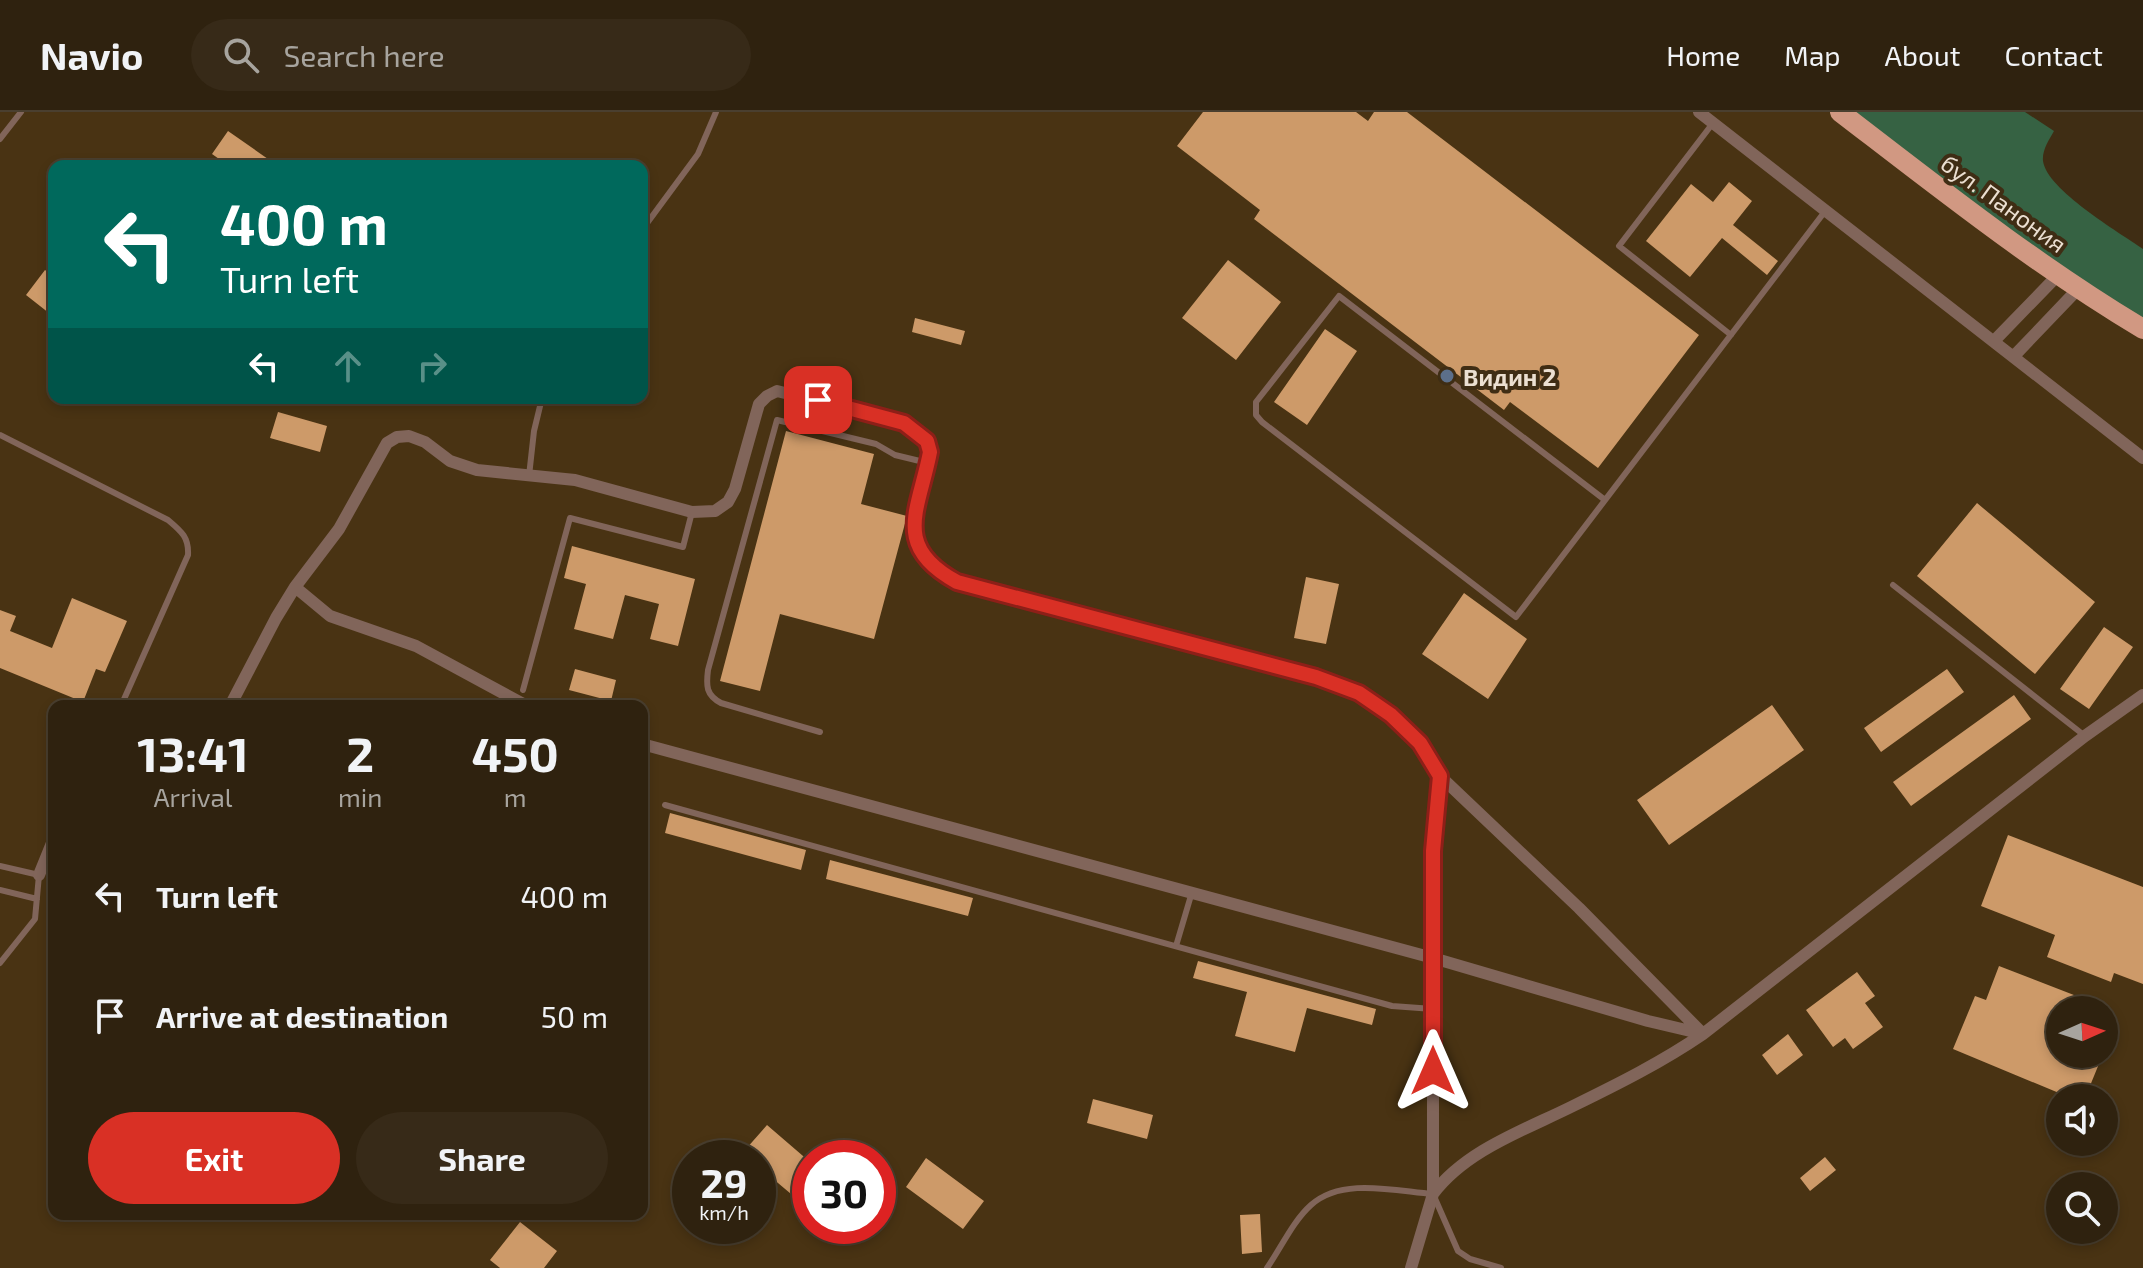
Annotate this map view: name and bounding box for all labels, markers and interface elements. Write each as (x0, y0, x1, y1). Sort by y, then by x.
search box (191, 19, 751, 91)
text: Navio (40, 32, 143, 78)
icon: search (219, 33, 263, 77)
text: Search here (283, 37, 445, 73)
text: Home (1666, 38, 1740, 72)
text: Map (1784, 38, 1841, 72)
text: About (1885, 38, 1960, 72)
text: Contact (2004, 38, 2103, 72)
street label: бул. Панония (1935, 148, 2072, 259)
text: 400 m (220, 189, 388, 256)
icon: left (88, 192, 192, 296)
text: Turn left (220, 257, 359, 300)
icon: left (242, 344, 286, 388)
icon: ahead (326, 344, 370, 388)
icon: right (410, 344, 454, 388)
place label: Видин 2 (1463, 362, 1556, 391)
pin (784, 366, 852, 434)
marker: Видин 2 (1438, 367, 1456, 385)
icon: arrive (796, 378, 840, 422)
text: 13:41 (137, 724, 249, 782)
text: 2 (346, 724, 374, 782)
text: 450 (471, 724, 559, 782)
text: Arrival (153, 781, 233, 812)
text: min (338, 781, 382, 812)
text: m (504, 781, 527, 812)
icon: left (88, 874, 132, 918)
text: Turn left (156, 878, 278, 914)
text: 400 m (520, 878, 608, 914)
icon: arrive (88, 994, 132, 1038)
north arrow (2046, 996, 2118, 1068)
map controls (2046, 996, 2118, 1244)
text: Arrive at destination (156, 998, 448, 1034)
text: 50 m (541, 998, 608, 1034)
position arrow (1391, 1029, 1475, 1113)
button: sound (2046, 1084, 2118, 1156)
button: Exit (88, 1112, 340, 1204)
button: Share (356, 1112, 608, 1204)
speed limit sign: 30 (792, 1140, 896, 1244)
text: 29 (701, 1158, 747, 1206)
button: search (2046, 1172, 2118, 1244)
text: km/h (699, 1200, 749, 1224)

